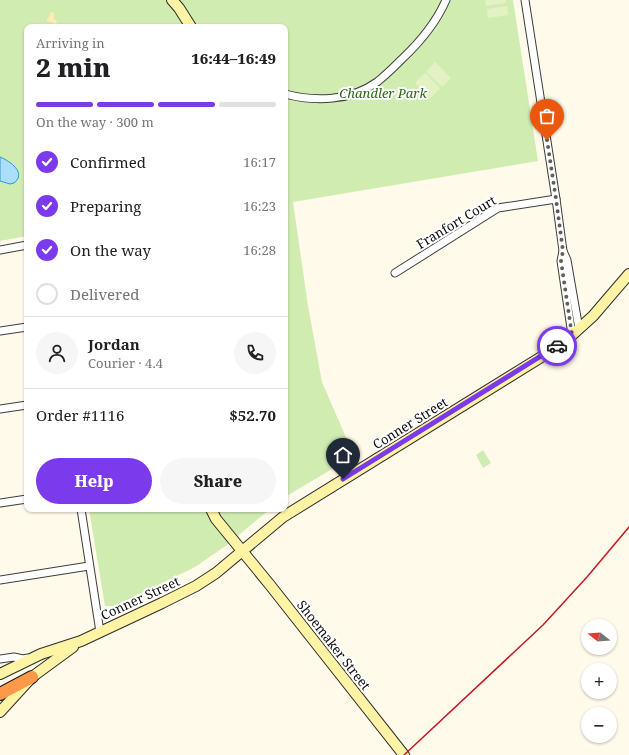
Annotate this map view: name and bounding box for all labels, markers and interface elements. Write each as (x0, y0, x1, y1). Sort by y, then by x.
text: Arriving in (36, 34, 105, 52)
text: 16:44–16:49 (191, 48, 276, 68)
text: 2 min (36, 49, 111, 85)
park label: Chandler Park (339, 84, 427, 102)
pin (530, 99, 564, 140)
icon: bag (536, 105, 558, 127)
text: On the way · 300 m (36, 113, 154, 131)
icon: check (36, 151, 58, 173)
text: Confirmed (70, 152, 146, 172)
text: 16:17 (243, 153, 276, 171)
street label: Franfort Court (413, 191, 500, 253)
icon: check (36, 195, 58, 217)
text: Preparing (70, 196, 141, 216)
text: 16:23 (243, 197, 276, 215)
icon: check (36, 239, 58, 261)
text: On the way (70, 240, 151, 260)
text: 16:28 (243, 241, 276, 259)
text: Delivered (70, 284, 139, 304)
courier (537, 326, 577, 366)
button: person (36, 332, 78, 374)
button: phone (234, 332, 276, 374)
text: Jordan (88, 334, 140, 354)
icon: car (546, 335, 568, 357)
text: Courier · 4.4 (88, 354, 163, 372)
street label: Conner Street (369, 393, 451, 453)
text: Order #1116 (36, 405, 124, 425)
text: $52.70 (229, 405, 276, 425)
pin (326, 438, 360, 479)
icon: home (332, 444, 354, 466)
button: Help (36, 458, 152, 504)
button: Share (160, 458, 276, 504)
street label: Conner Street (98, 572, 183, 624)
street label: Shoemaker Street (293, 596, 375, 694)
north arrow (581, 619, 617, 655)
map controls (581, 619, 617, 743)
button: + (581, 663, 617, 699)
button: − (581, 707, 617, 743)

